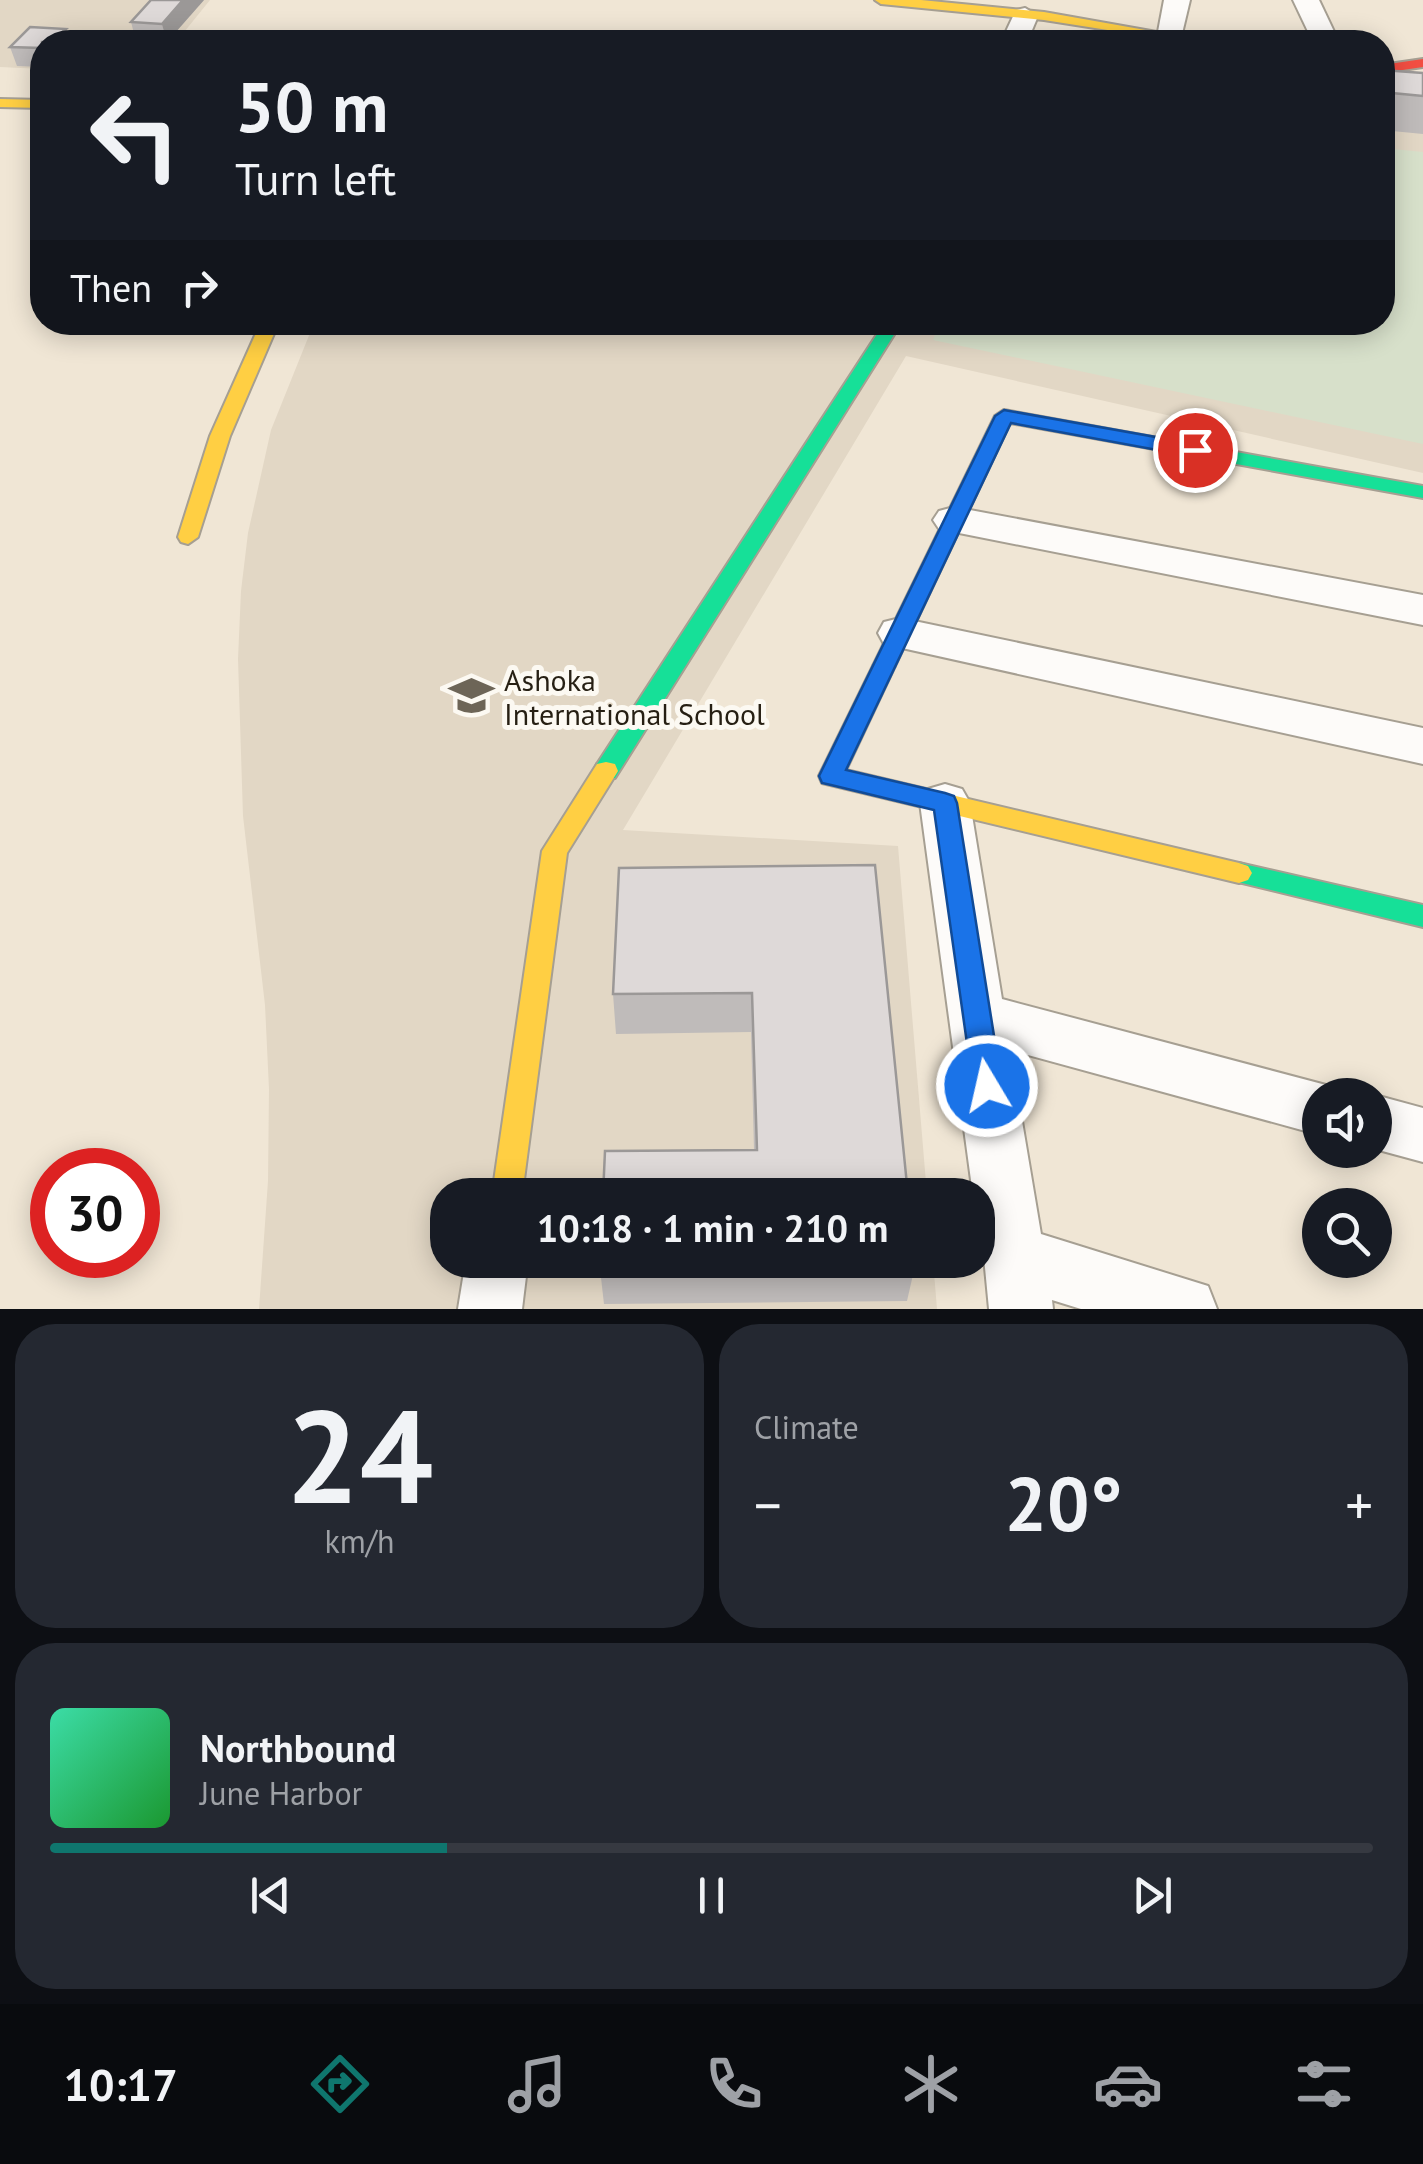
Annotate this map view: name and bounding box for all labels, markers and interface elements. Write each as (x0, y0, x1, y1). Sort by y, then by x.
text: 50 m (235, 61, 388, 151)
icon: left (70, 70, 200, 200)
text: Turn left (235, 149, 396, 207)
icon: right (172, 260, 227, 315)
text: Then (70, 263, 152, 312)
pin (1153, 408, 1238, 493)
icon: arrive (1168, 423, 1223, 478)
place label: Ashoka International School (504, 660, 765, 733)
school or university icon: Ashoka International School (447, 672, 495, 720)
position arrow (935, 1034, 1039, 1138)
map controls (1302, 1078, 1392, 1278)
button: sound (1302, 1078, 1392, 1168)
speed limit sign: 30 (30, 1148, 160, 1278)
button: search (1302, 1188, 1392, 1278)
text: 10:18 · 1 min · 210 m (537, 1203, 888, 1252)
text: 24 (286, 1371, 433, 1539)
text: Climate (754, 1406, 859, 1448)
text: 20° (1005, 1455, 1122, 1552)
text: − (754, 1469, 782, 1540)
text: + (1345, 1469, 1373, 1540)
text: km/h (324, 1520, 395, 1562)
text: Northbound (200, 1723, 396, 1772)
text: June Harbor (200, 1772, 362, 1814)
icon: previous (243, 1868, 298, 1923)
icon: pause (684, 1868, 739, 1923)
icon: next (1125, 1868, 1180, 1923)
icon: directions (305, 2049, 375, 2119)
icon: music (502, 2049, 572, 2119)
icon: phone (699, 2049, 769, 2119)
icon: climate (896, 2049, 966, 2119)
icon: car (1093, 2049, 1163, 2119)
icon: filters (1289, 2049, 1359, 2119)
text: 10:17 (63, 2055, 178, 2113)

